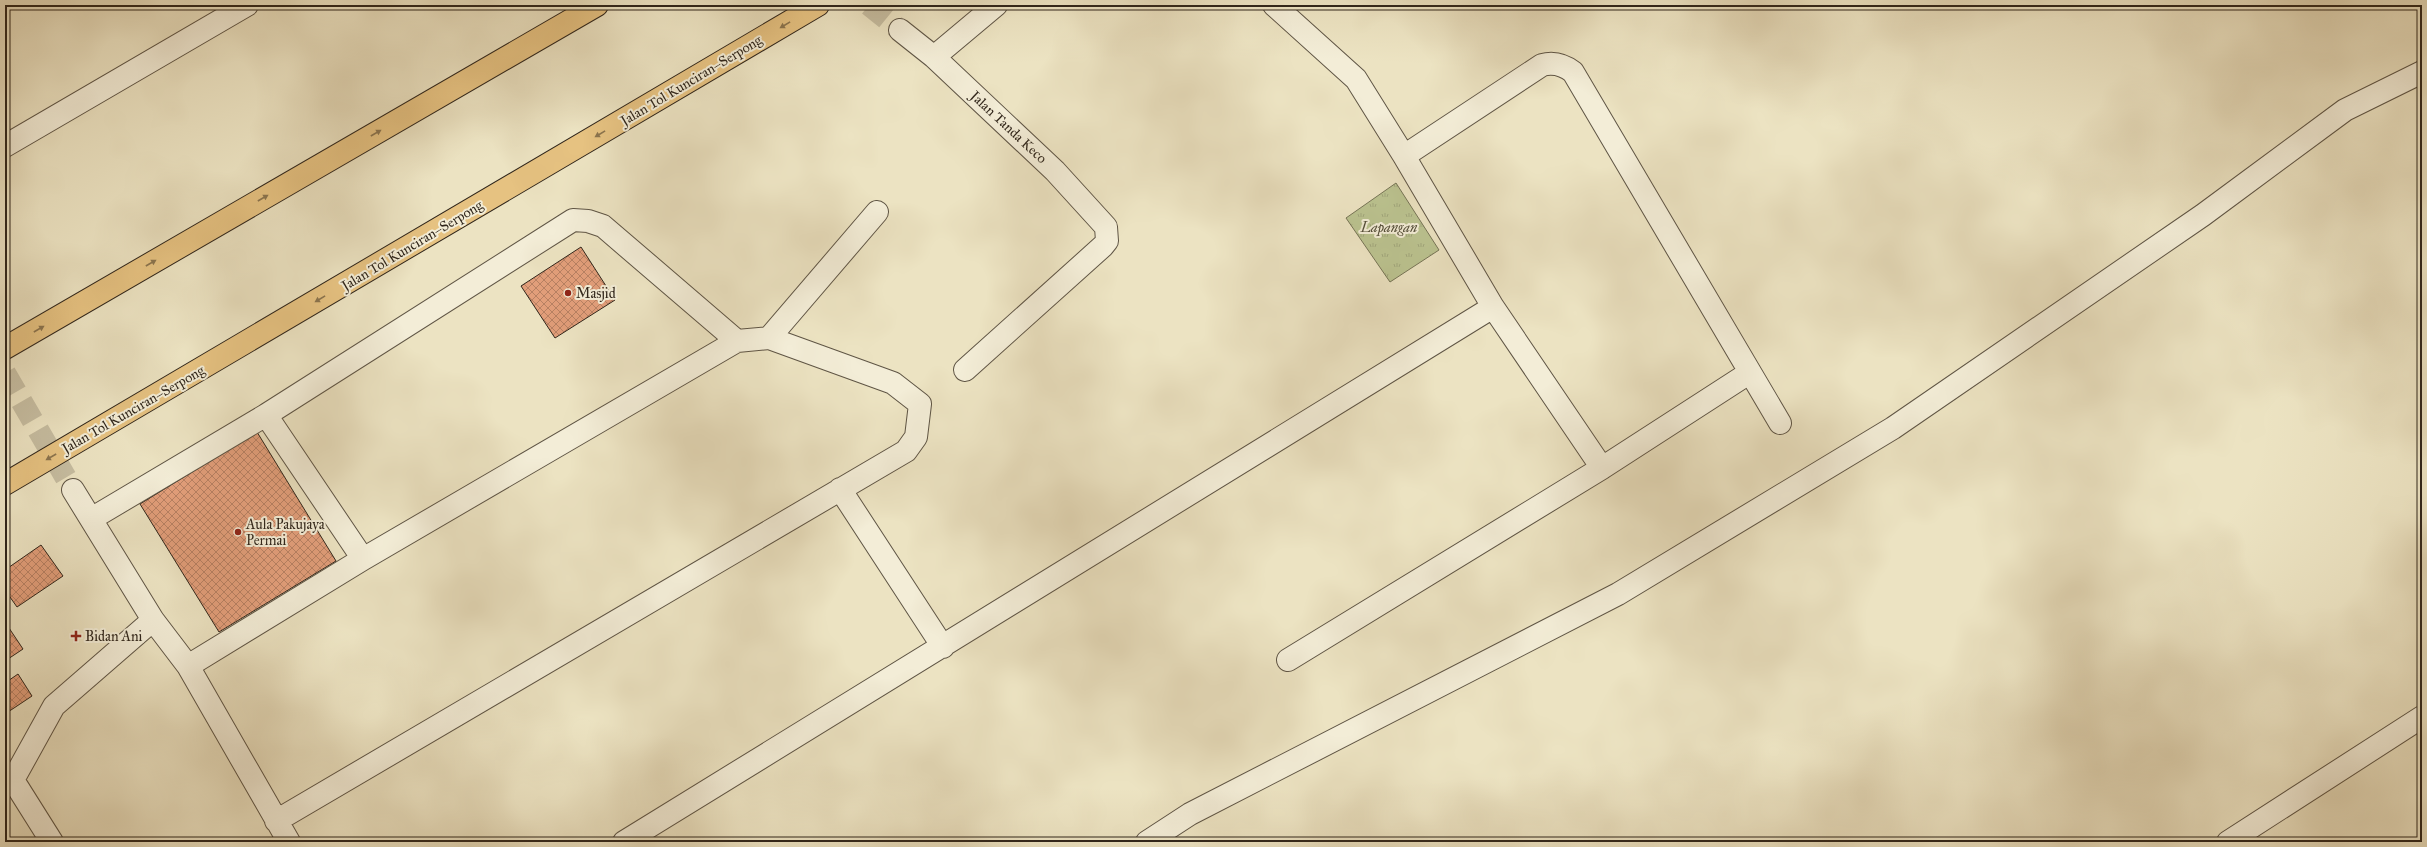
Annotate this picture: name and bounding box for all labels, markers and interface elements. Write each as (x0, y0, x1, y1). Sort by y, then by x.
one-way arrow (779, 21, 791, 28)
street label: Jalan Tol Kunciran–Serpong (616, 31, 766, 131)
street label: Jalan Tanda Keco (965, 86, 1050, 168)
one-way arrow (370, 129, 382, 136)
one-way arrow (594, 130, 606, 137)
one-way arrow (257, 194, 269, 201)
street label: Jalan Tol Kunciran–Serpong (337, 196, 487, 296)
park label: Lapangan (1360, 219, 1418, 237)
one-way arrow (145, 260, 157, 267)
place label: Masjid (576, 285, 616, 302)
marker: Masjid (563, 288, 573, 298)
one-way arrow (314, 296, 326, 303)
one-way arrow (33, 325, 45, 332)
street label: Jalan Tol Kunciran–Serpong (57, 361, 208, 459)
one-way arrow (45, 454, 57, 461)
place label: Aula Pakujaya Permai (245, 516, 325, 549)
marker: Aula Pakujaya Permai (233, 527, 243, 537)
place label: Bidan Ani (85, 628, 143, 645)
marker: Bidan Ani (70, 630, 82, 642)

